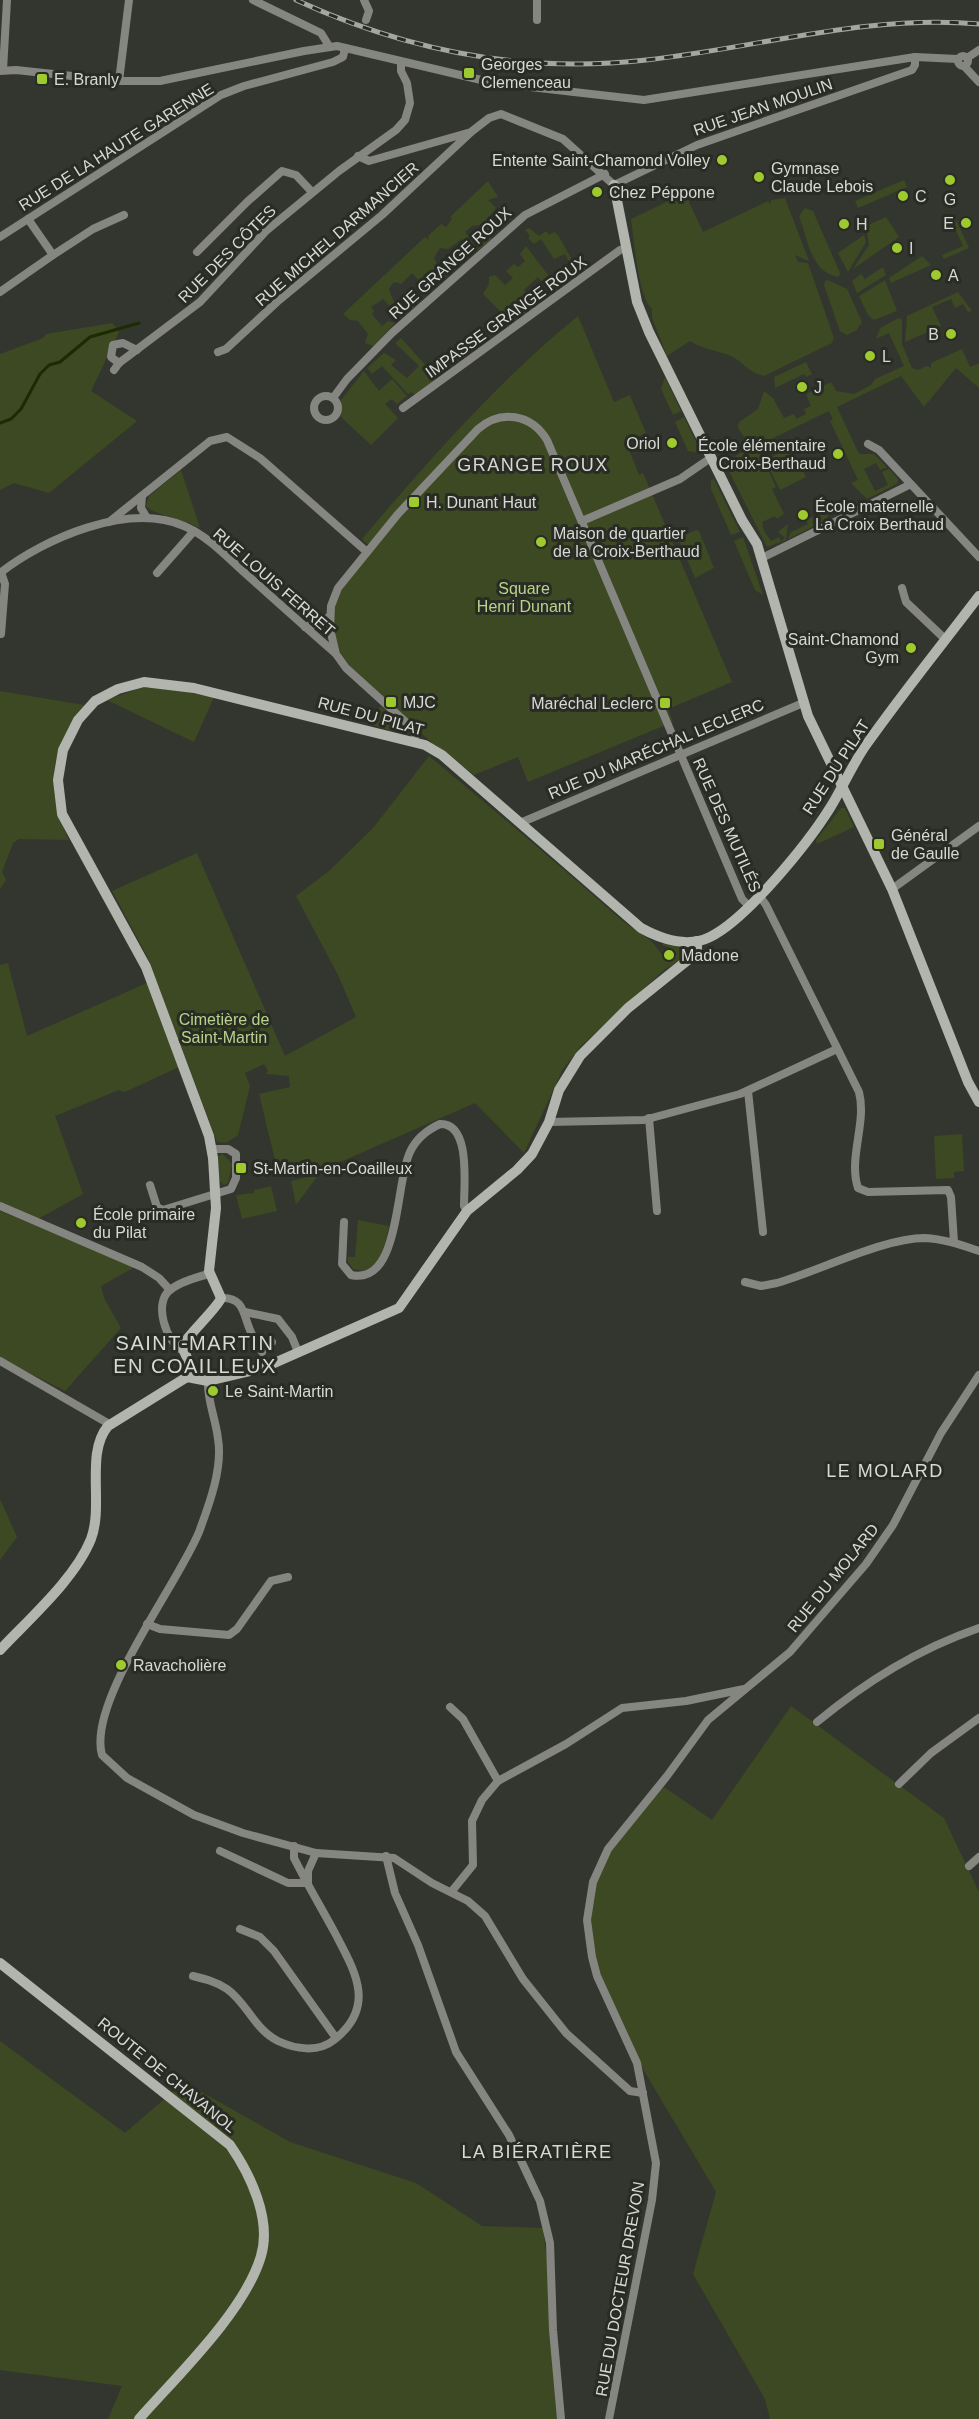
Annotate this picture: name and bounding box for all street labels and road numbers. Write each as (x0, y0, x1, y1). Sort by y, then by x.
street label: RUE JEAN MOULIN (691, 75, 835, 139)
street label: RUE DE LA HAUTE GARENNE (16, 80, 216, 214)
street label: RUE MICHEL DARMANCIER (252, 159, 422, 309)
street label: RUE DES CÔTES (174, 201, 279, 306)
street label: RUE GRANGE ROUX (386, 204, 515, 322)
street label: IMPASSE GRANGE ROUX (422, 253, 590, 381)
street label: RUE LOUIS FERRET (210, 525, 338, 639)
street label: RUE DU PILAT (316, 694, 426, 738)
street label: RUE DU MARÉCHAL LECLERC (545, 695, 766, 802)
street label: RUE DU PILAT (799, 716, 873, 817)
street label: RUE DES MUTILÉS (690, 755, 765, 895)
street label: RUE DU MOLARD (784, 1520, 882, 1636)
street label: ROUTE DE CHAVANOL (95, 2014, 240, 2136)
street label: RUE DU DOCTEUR DREVON (593, 2180, 647, 2398)

